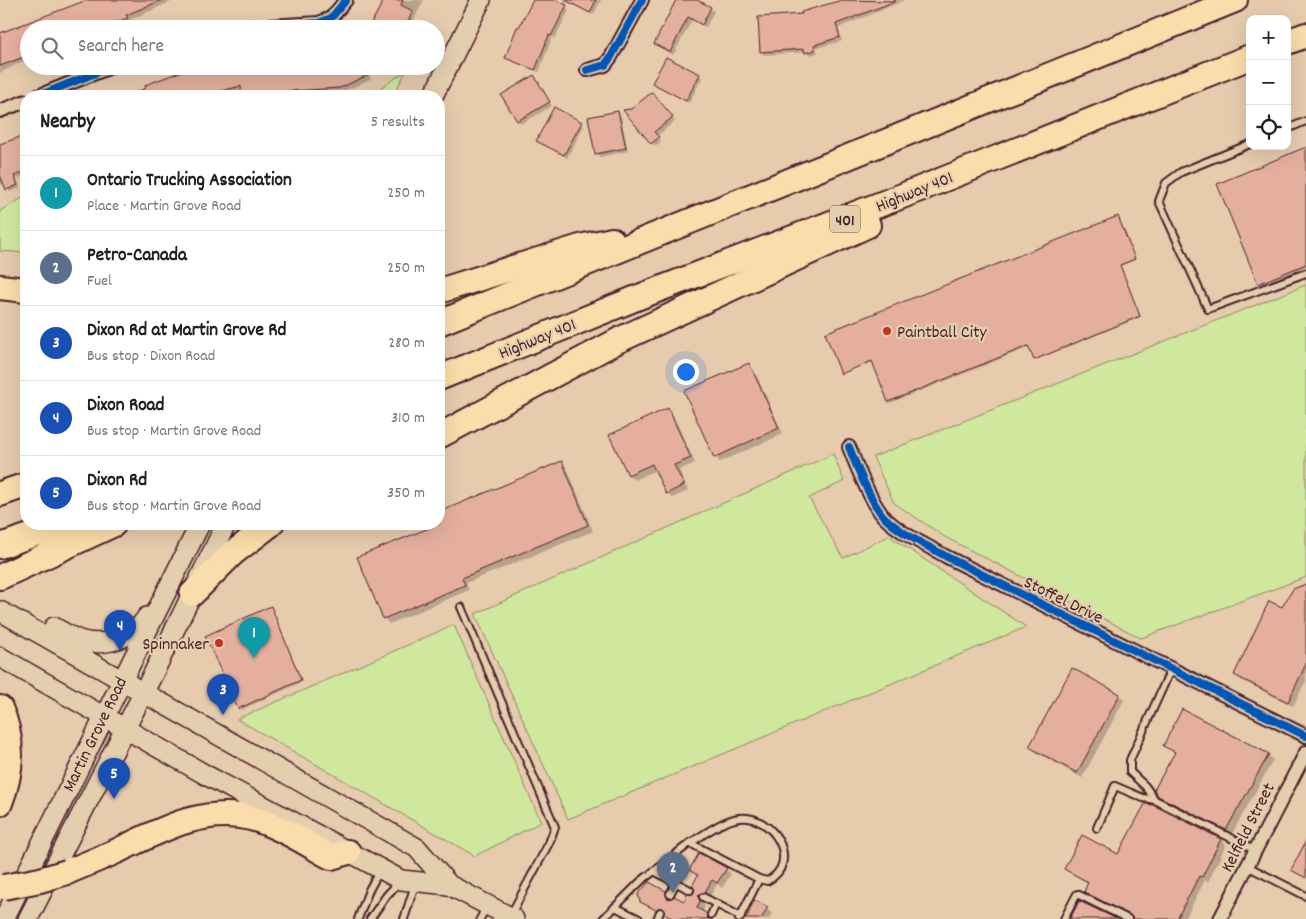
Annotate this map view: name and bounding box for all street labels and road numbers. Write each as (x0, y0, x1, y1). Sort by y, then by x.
street label: Highway 401 (873, 166, 957, 220)
road number: 401 (830, 205, 860, 232)
street label: Highway 401 (496, 313, 580, 367)
street label: Stoffel Drive (1019, 571, 1107, 631)
street label: Martin Grove Road (58, 673, 135, 797)
street label: Kelfield Street (1216, 779, 1283, 877)

